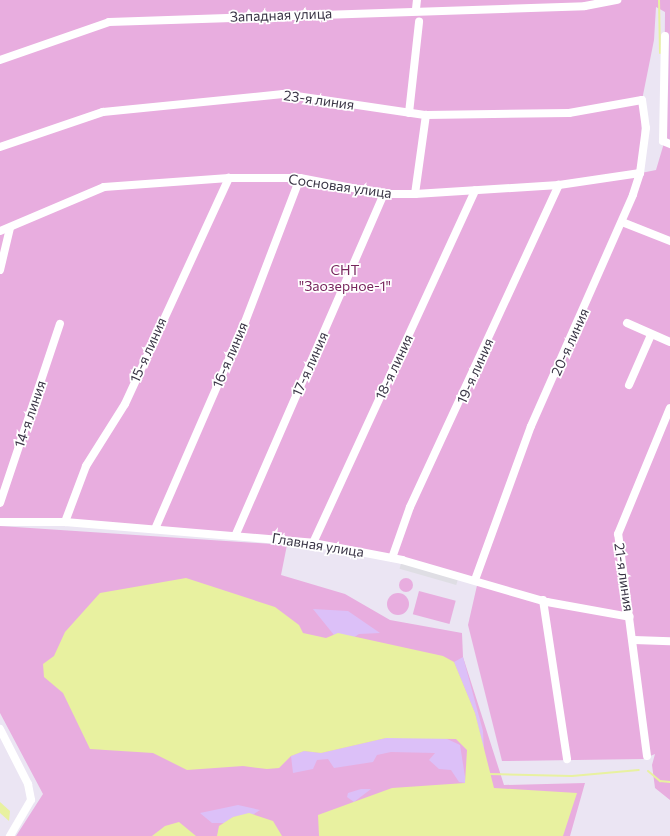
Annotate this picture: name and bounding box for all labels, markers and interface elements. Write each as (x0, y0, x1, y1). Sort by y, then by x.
street label: Западная улица (230, 5, 332, 25)
street label: 23-я линия (283, 87, 355, 113)
street label: Сосновая улица (287, 170, 393, 202)
park label: СНТ "Заозерное-1" (299, 262, 391, 294)
street label: 20-я линия (548, 306, 592, 378)
street label: 15-я линия (126, 315, 170, 385)
street label: 16-я линия (209, 320, 251, 390)
street label: 17-я линия (288, 329, 332, 399)
street label: 18-я линия (372, 332, 416, 402)
street label: 19-я линия (453, 336, 497, 406)
street label: 14-я линия (11, 378, 49, 450)
street label: Главная улица (271, 529, 365, 561)
street label: 21-я линия (611, 542, 637, 612)

